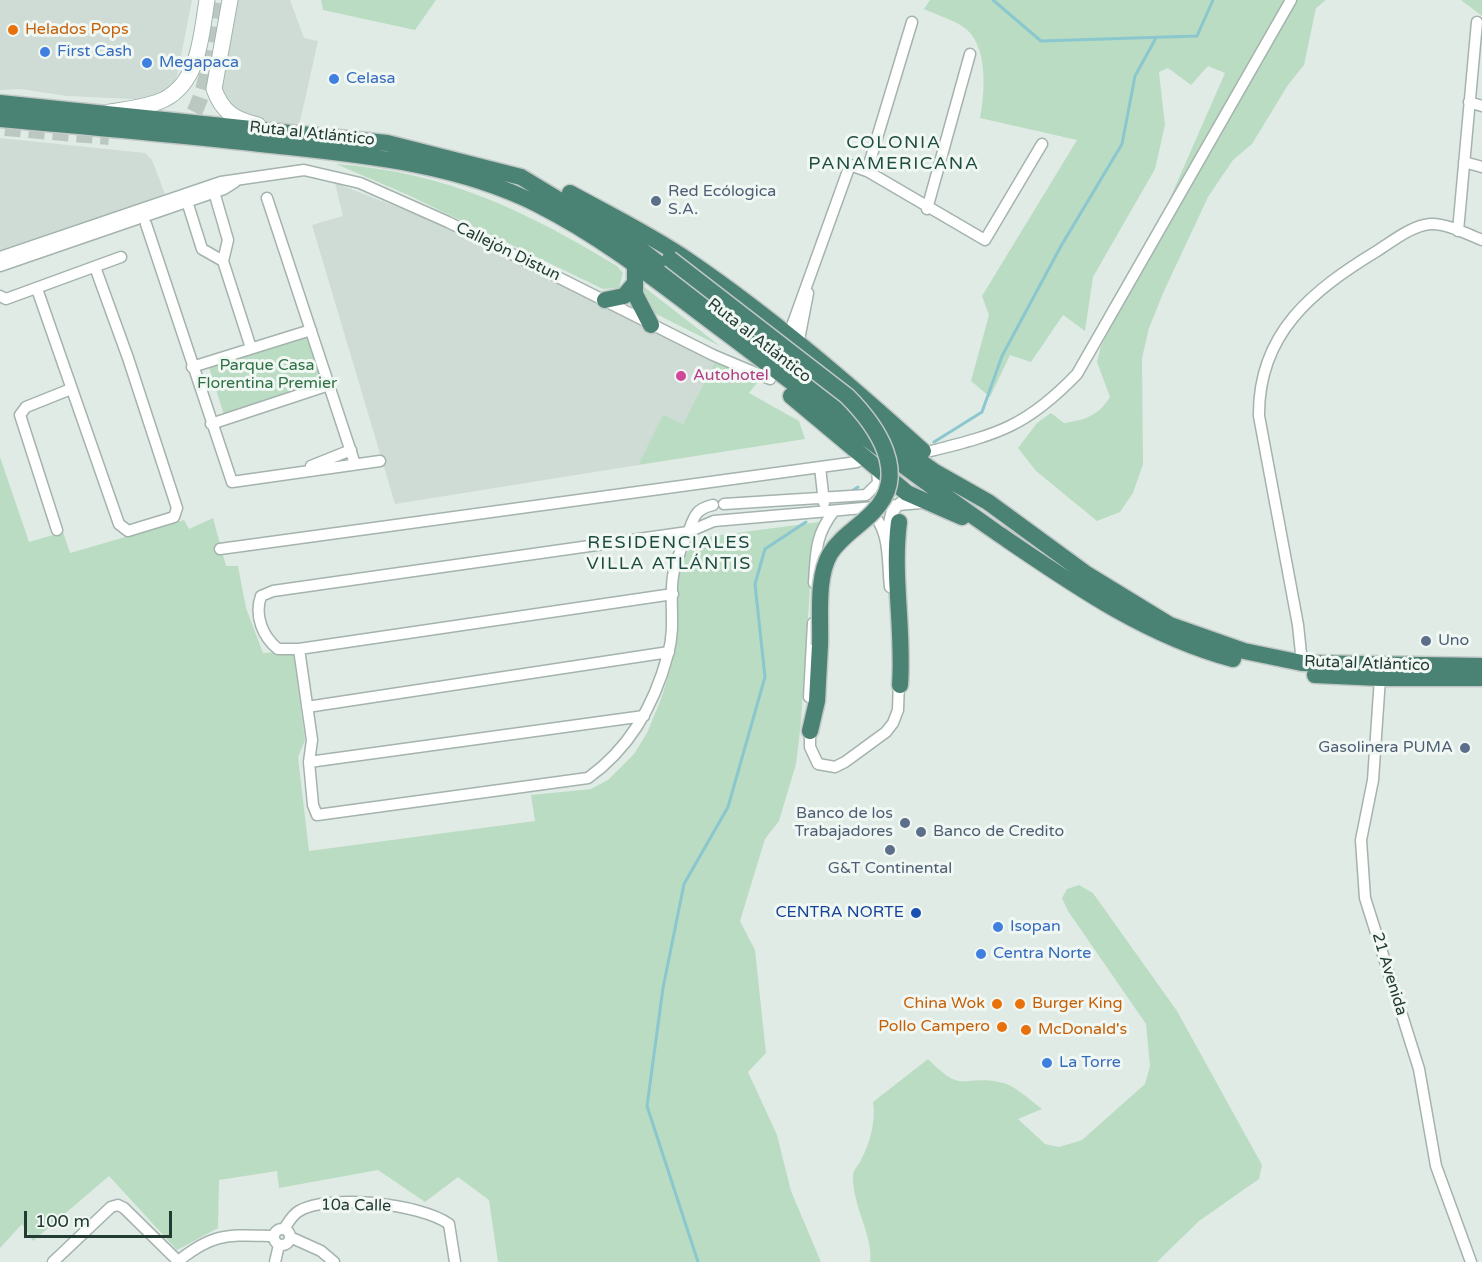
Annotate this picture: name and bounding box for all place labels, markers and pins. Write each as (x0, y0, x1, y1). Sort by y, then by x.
place label: Helados Pops (25, 20, 129, 40)
marker: Helados Pops (6, 23, 20, 37)
place label: First Cash (57, 42, 132, 62)
marker: First Cash (38, 45, 52, 59)
place label: Megapaca (159, 53, 239, 73)
marker: Megapaca (140, 56, 154, 70)
place label: Celasa (346, 69, 396, 89)
marker: Celasa (327, 72, 341, 86)
place label: Red Ecólogica S.A. (668, 182, 776, 220)
marker: Red Ecólogica S.A. (649, 194, 663, 208)
place label: Autohotel (693, 366, 769, 386)
marker: Autohotel (674, 369, 688, 383)
place label: Uno (1438, 631, 1469, 651)
marker: Uno (1419, 634, 1433, 648)
place label: Gasolinera PUMA (1318, 738, 1453, 758)
marker: Gasolinera PUMA (1458, 741, 1472, 755)
place label: Banco de los Trabajadores (795, 804, 893, 842)
marker: Banco de los Trabajadores (898, 816, 912, 830)
place label: Banco de Credito (933, 822, 1064, 842)
marker: Banco de Credito (914, 825, 928, 839)
marker: G&T Continental (883, 843, 897, 857)
place label: G&T Continental (828, 859, 952, 879)
place label: CENTRA NORTE (775, 903, 904, 923)
marker: CENTRA NORTE (909, 906, 923, 920)
place label: Isopan (1010, 917, 1061, 937)
marker: Isopan (991, 920, 1005, 934)
place label: Centra Norte (993, 944, 1091, 964)
marker: Centra Norte (974, 947, 988, 961)
place label: China Wok (903, 994, 985, 1014)
place label: Burger King (1032, 994, 1123, 1014)
marker: China Wok (990, 997, 1004, 1011)
marker: Burger King (1013, 997, 1027, 1011)
place label: Pollo Campero (878, 1017, 990, 1037)
marker: Pollo Campero (995, 1020, 1009, 1034)
place label: McDonald's (1038, 1020, 1127, 1040)
marker: McDonald's (1019, 1023, 1033, 1037)
place label: La Torre (1059, 1053, 1121, 1073)
marker: La Torre (1040, 1056, 1054, 1070)

